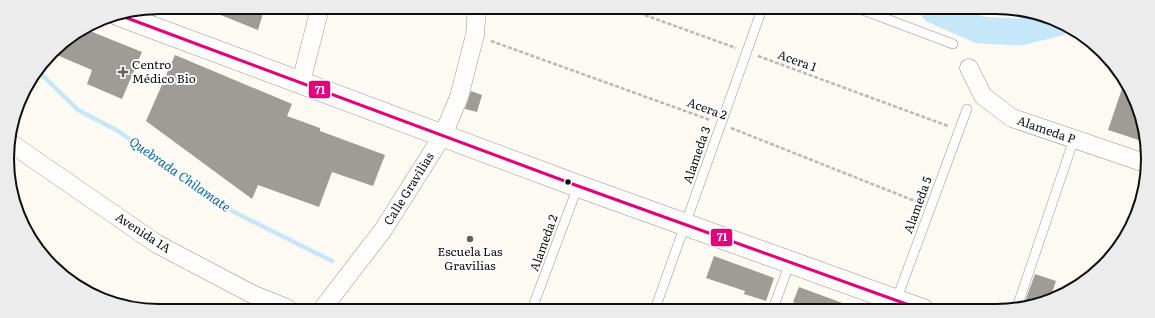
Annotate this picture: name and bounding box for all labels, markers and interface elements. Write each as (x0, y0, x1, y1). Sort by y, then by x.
street label: Acera 1 (775, 45, 819, 75)
place label: Centro Médico Bio (132, 55, 196, 87)
marker: Centro Médico Bio (117, 66, 129, 78)
line badge: 71 (308, 80, 331, 99)
text: 71 (315, 81, 326, 97)
street label: Acera 2 (685, 93, 730, 124)
street label: Alameda P (1015, 111, 1078, 147)
street label: Alameda 3 (678, 124, 714, 186)
water label: Quebrada Chilamate (126, 131, 235, 216)
street label: Calle Gravilias (379, 148, 438, 228)
street label: Alameda 5 (898, 174, 936, 236)
unlabelled marker (563, 177, 573, 187)
street label: Avenida 1A (112, 208, 175, 257)
street label: Alameda 2 (524, 212, 562, 274)
line badge: 71 (710, 228, 733, 247)
text: 71 (717, 228, 728, 244)
marker: Escuela Las Gravilias (465, 234, 475, 244)
place label: Escuela Las Gravilias (437, 242, 503, 274)

